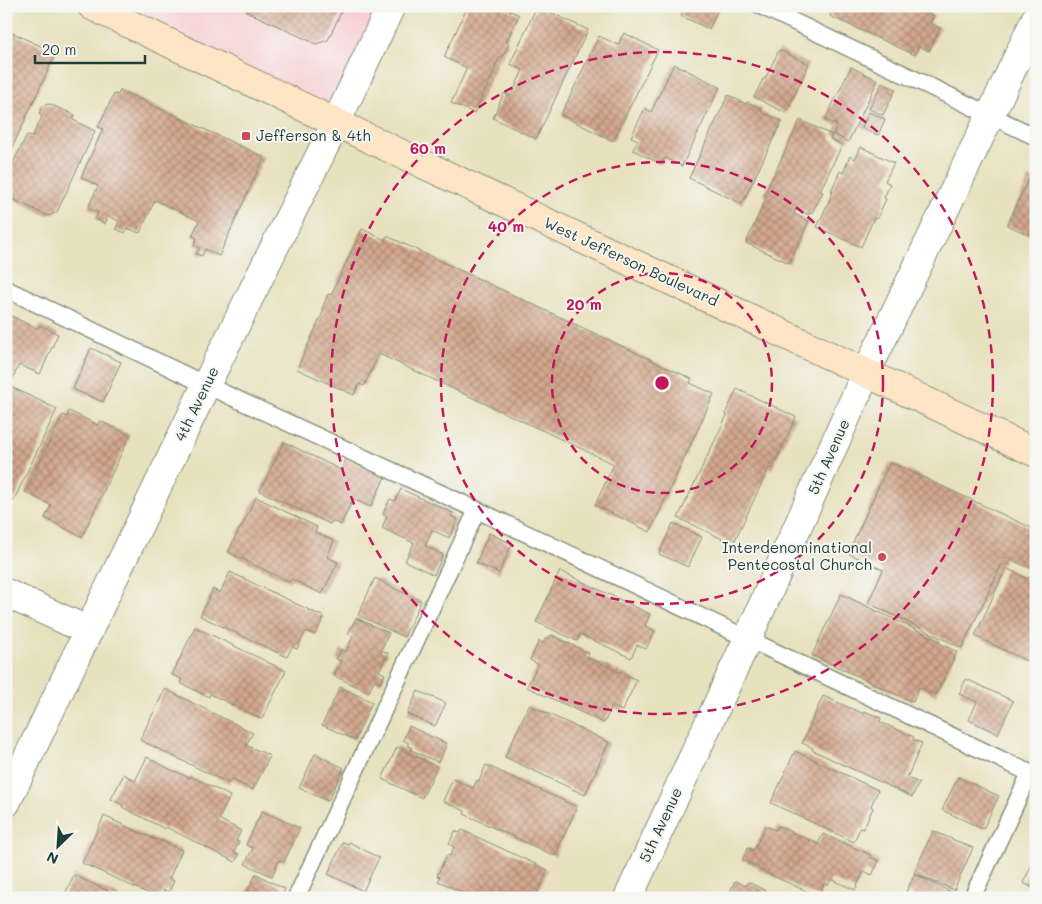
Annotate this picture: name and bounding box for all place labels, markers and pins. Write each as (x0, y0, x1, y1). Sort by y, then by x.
place label: Jefferson & 4th (256, 125, 371, 145)
marker: Jefferson & 4th (240, 130, 252, 142)
centre of rings (653, 374, 671, 392)
place label: Interdenominational Pentecostal Church (722, 537, 872, 574)
marker: Interdenominational Pentecostal Church (876, 551, 888, 563)

